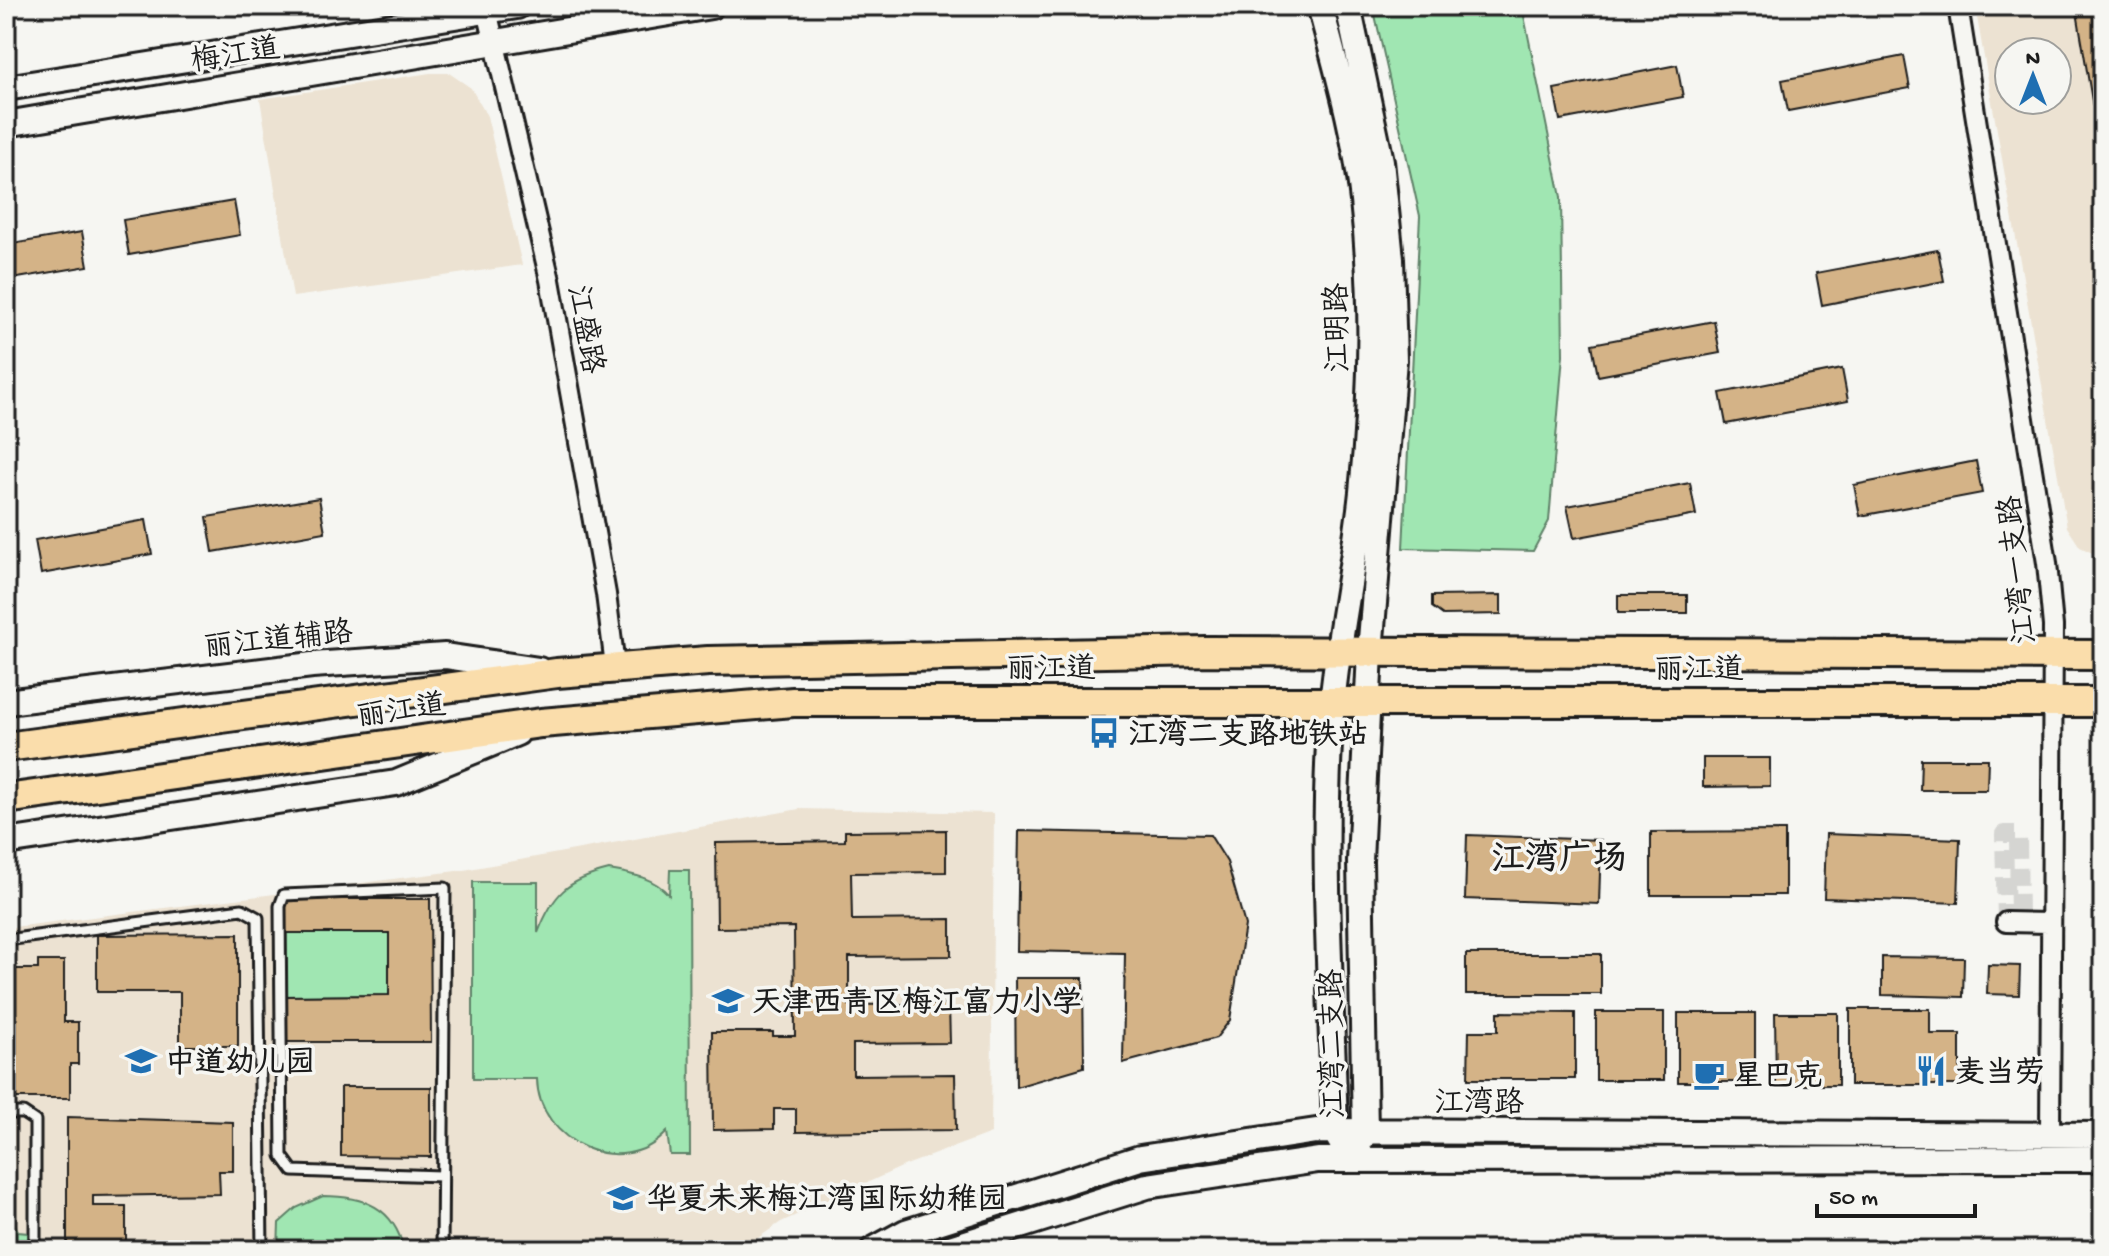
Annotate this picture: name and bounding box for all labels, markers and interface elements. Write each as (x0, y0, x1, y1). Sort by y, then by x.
street label: 梅江道 (188, 31, 283, 82)
north arrow (1993, 36, 2073, 116)
text: N (2026, 47, 2040, 73)
street label: 江盛路 (558, 282, 610, 377)
street label: 江明路 (1320, 283, 1359, 373)
street label: 江湾一支路 (1993, 493, 2046, 646)
street label: 丽江道辅路 (202, 615, 355, 668)
street label: 丽江道 (1006, 652, 1096, 689)
street label: 丽江道 (1654, 653, 1744, 690)
street label: 丽江道 (354, 688, 449, 737)
bus stop icon: 江湾二支路地铁站 (1087, 716, 1121, 750)
place label: 江湾二支路地铁站 (1128, 718, 1368, 755)
district label: 江湾广场 (1491, 839, 1627, 882)
street label: 江湾二支路 (1315, 969, 1354, 1119)
school or university icon: 天津西青区梅江富力小学 (711, 984, 745, 1018)
place label: 天津西青区梅江富力小学 (752, 986, 1082, 1023)
school or university icon: 中道幼儿园 (124, 1044, 158, 1078)
place label: 中道幼儿园 (165, 1045, 315, 1083)
restaurant icon: 麦当劳 (1914, 1054, 1948, 1088)
place label: 麦当劳 (1955, 1056, 2045, 1093)
cafe icon: 星巴克 (1692, 1058, 1726, 1092)
place label: 星巴克 (1733, 1060, 1823, 1097)
street label: 江湾路 (1434, 1086, 1524, 1123)
scale bar (1817, 1168, 1975, 1218)
school or university icon: 华夏未来梅江湾国际幼稚园 (606, 1181, 640, 1215)
place label: 华夏未来梅江湾国际幼稚园 (647, 1182, 1007, 1220)
text: 50 m (1829, 1185, 1878, 1214)

